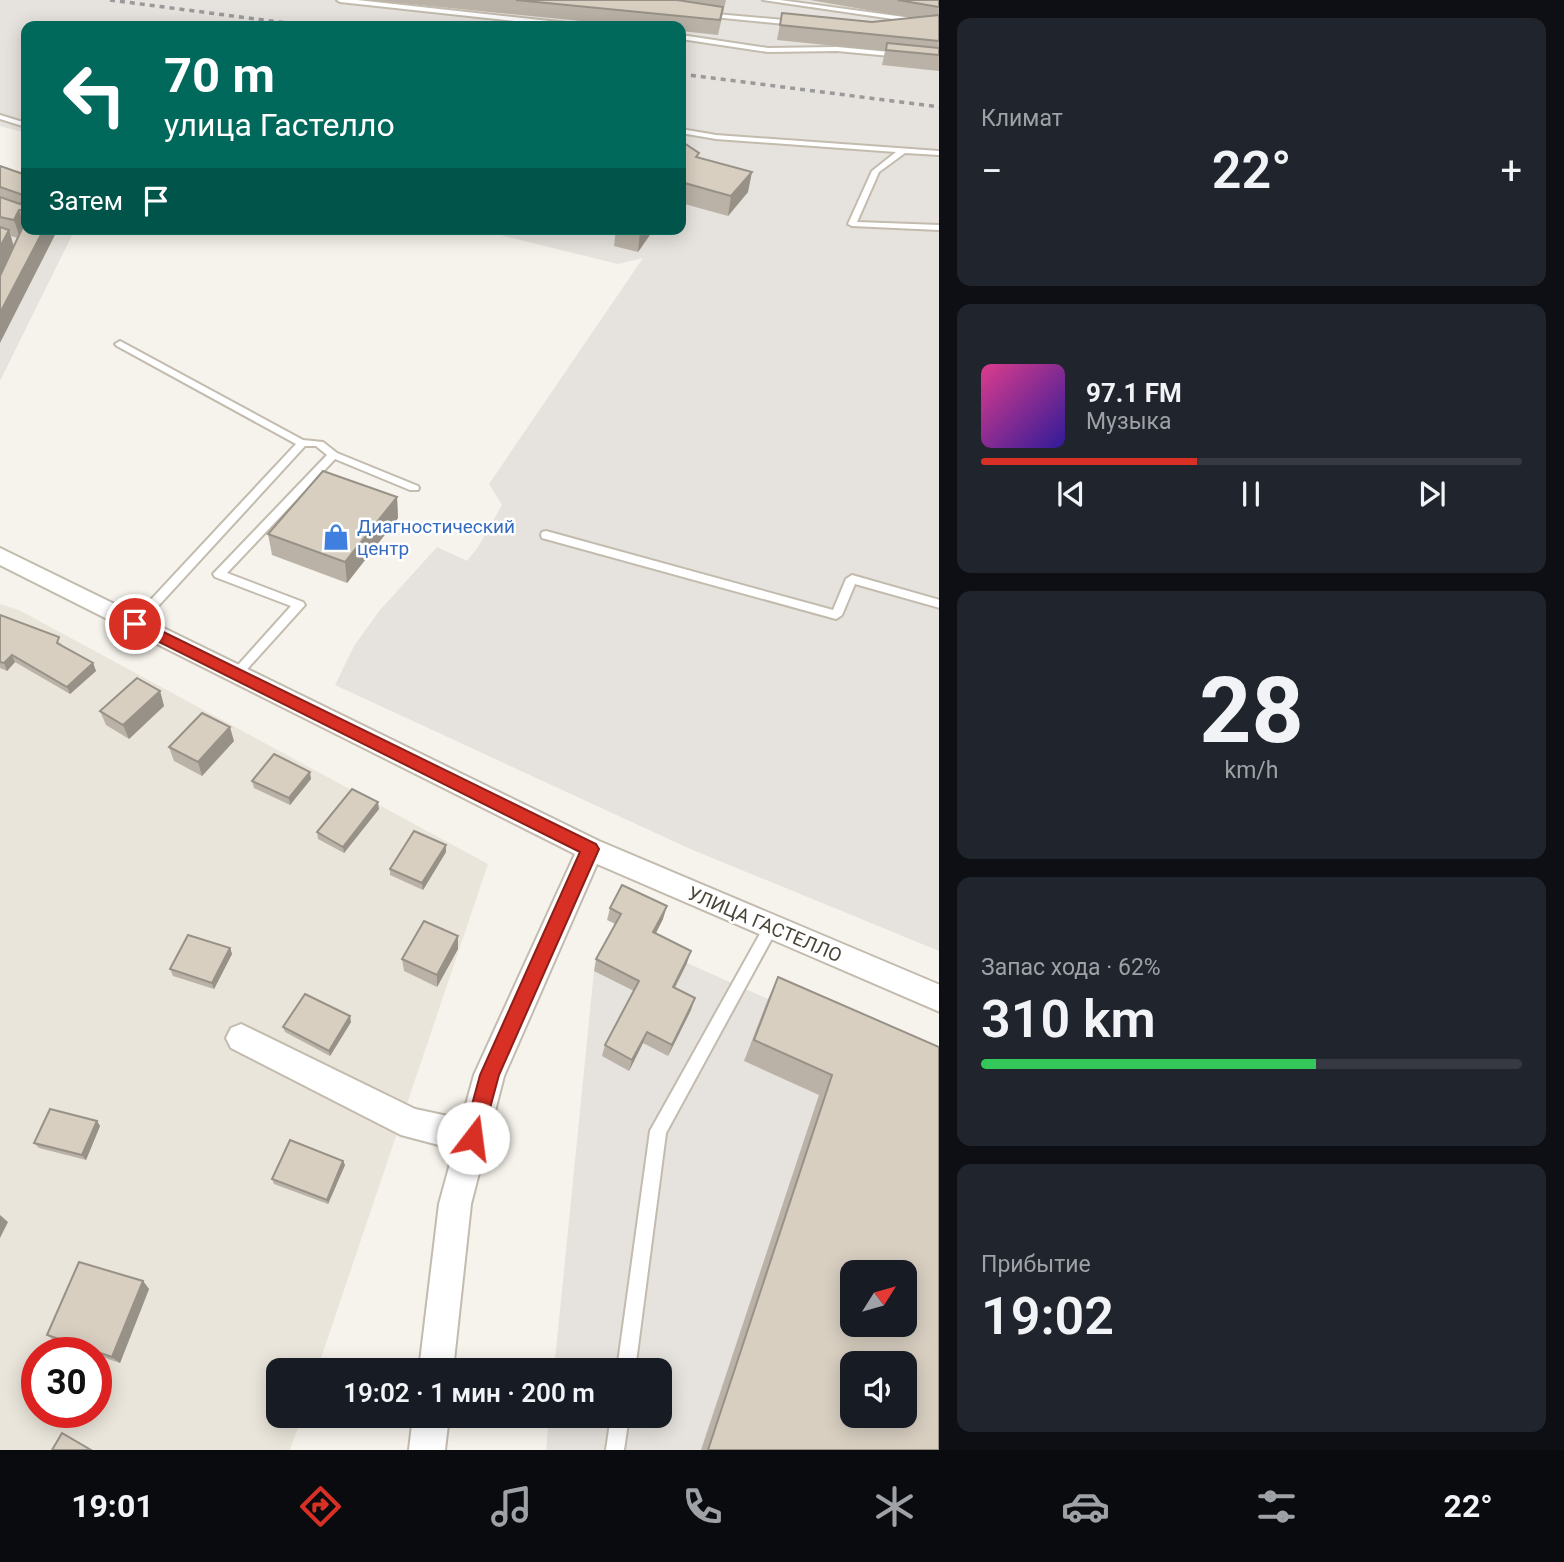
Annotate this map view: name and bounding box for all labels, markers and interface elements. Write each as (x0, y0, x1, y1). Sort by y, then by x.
text: 70 m (164, 47, 275, 104)
icon: left (49, 49, 140, 140)
text: Климат (981, 105, 1063, 132)
text: улица Гастелло (164, 106, 395, 144)
text: 22° (1212, 140, 1291, 201)
text: − (981, 149, 1003, 193)
text: + (1500, 149, 1522, 193)
icon: arrive (137, 182, 175, 220)
text: Затем (49, 186, 123, 216)
text: 97.1 FM (1086, 378, 1182, 408)
text: Музыка (1086, 408, 1171, 435)
icon: previous (1052, 475, 1090, 513)
icon: pause (1232, 475, 1270, 513)
icon: next (1413, 475, 1451, 513)
place label: Диагностический центр (357, 515, 515, 560)
shop icon: Диагностический центр (321, 522, 351, 552)
pin (105, 594, 165, 654)
icon: arrive (116, 605, 154, 643)
text: 28 (1199, 658, 1304, 764)
text: km/h (1225, 757, 1279, 784)
street label: УЛИЦА ГАСТЕЛЛО (684, 882, 845, 967)
text: Запас хода · 62% (981, 954, 1161, 981)
text: 310 km (981, 989, 1156, 1050)
position arrow (436, 1101, 510, 1175)
text: Прибытие (981, 1251, 1091, 1278)
north arrow (840, 1260, 917, 1337)
map controls (840, 1260, 917, 1428)
text: 19:02 (981, 1286, 1114, 1347)
speed limit sign: 30 (21, 1337, 112, 1428)
button: sound (840, 1351, 917, 1428)
text: 19:02 · 1 мин · 200 m (343, 1378, 595, 1408)
icon: directions (296, 1482, 345, 1531)
icon: music (487, 1482, 536, 1531)
icon: phone (678, 1482, 727, 1531)
icon: climate (870, 1482, 919, 1531)
icon: car (1061, 1482, 1110, 1531)
icon: filters (1252, 1482, 1301, 1531)
text: 19:01 (71, 1487, 154, 1525)
text: 22° (1444, 1487, 1493, 1525)

